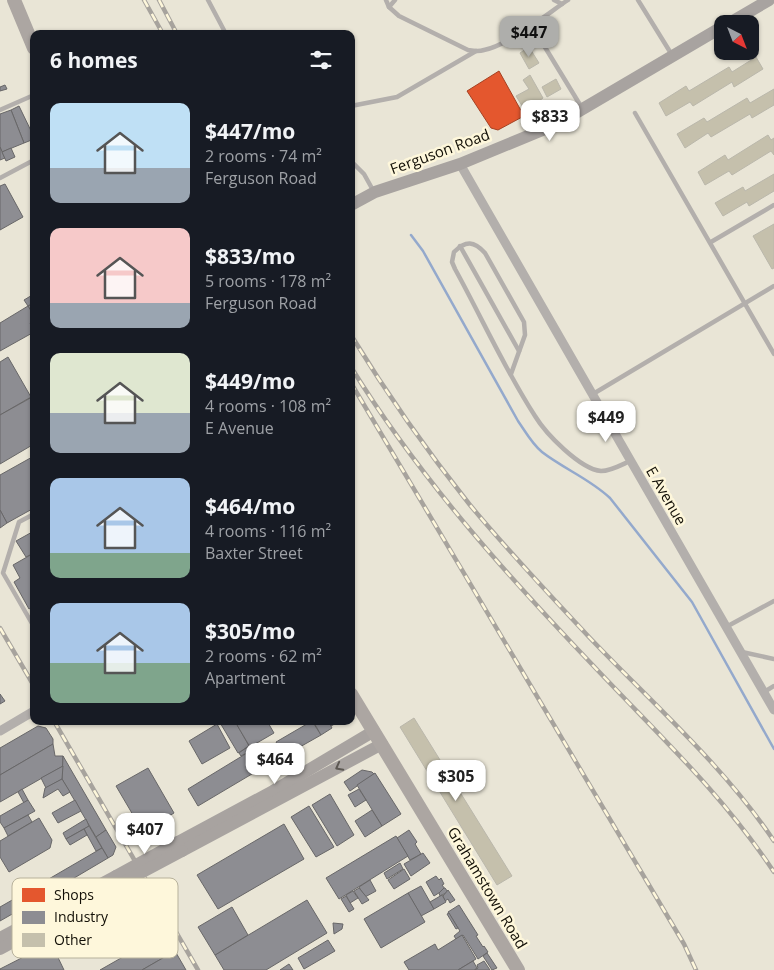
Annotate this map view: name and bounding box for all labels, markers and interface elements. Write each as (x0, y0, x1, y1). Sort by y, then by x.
pin: $447 (499, 15, 559, 58)
north arrow (714, 15, 759, 60)
map controls (714, 15, 759, 60)
text: $447 (511, 21, 547, 43)
text: 6 homes (50, 46, 138, 74)
icon: filters (307, 46, 335, 74)
pin: $833 (520, 100, 580, 142)
text: $833 (532, 105, 568, 127)
text: $447/mo (205, 117, 295, 145)
icon: home (90, 123, 150, 183)
street label: Ferguson Road (387, 124, 492, 178)
text: 2 rooms · 74 m² (205, 145, 322, 167)
text: Ferguson Road (205, 167, 317, 189)
text: $833/mo (205, 242, 295, 270)
icon: home (90, 248, 150, 308)
text: 5 rooms · 178 m² (205, 270, 331, 292)
text: Ferguson Road (205, 292, 317, 314)
text: $449/mo (205, 367, 295, 395)
icon: home (90, 373, 150, 433)
text: 4 rooms · 108 m² (205, 395, 331, 417)
pin: $449 (576, 400, 636, 443)
text: $449 (588, 406, 624, 428)
text: E Avenue (205, 417, 274, 439)
street label: E Avenue (642, 463, 692, 528)
text: $464/mo (205, 492, 295, 520)
icon: home (90, 498, 150, 558)
text: 4 rooms · 116 m² (205, 520, 331, 542)
text: Baxter Street (205, 542, 303, 564)
text: $305/mo (205, 617, 295, 645)
icon: home (90, 623, 150, 683)
text: 2 rooms · 62 m² (205, 645, 322, 667)
text: Apartment (205, 667, 285, 689)
pin: $464 (245, 742, 305, 785)
text: $464 (257, 748, 293, 770)
pin: $305 (426, 760, 486, 802)
one-way arrow (335, 761, 344, 771)
text: $305 (438, 765, 474, 787)
pin: $407 (115, 812, 175, 855)
text: $407 (127, 818, 163, 840)
street label: Grahamstown Road (444, 823, 532, 952)
legend (12, 878, 178, 958)
text: Shops (54, 885, 94, 904)
text: Industry (54, 907, 109, 926)
text: Other (54, 930, 92, 949)

